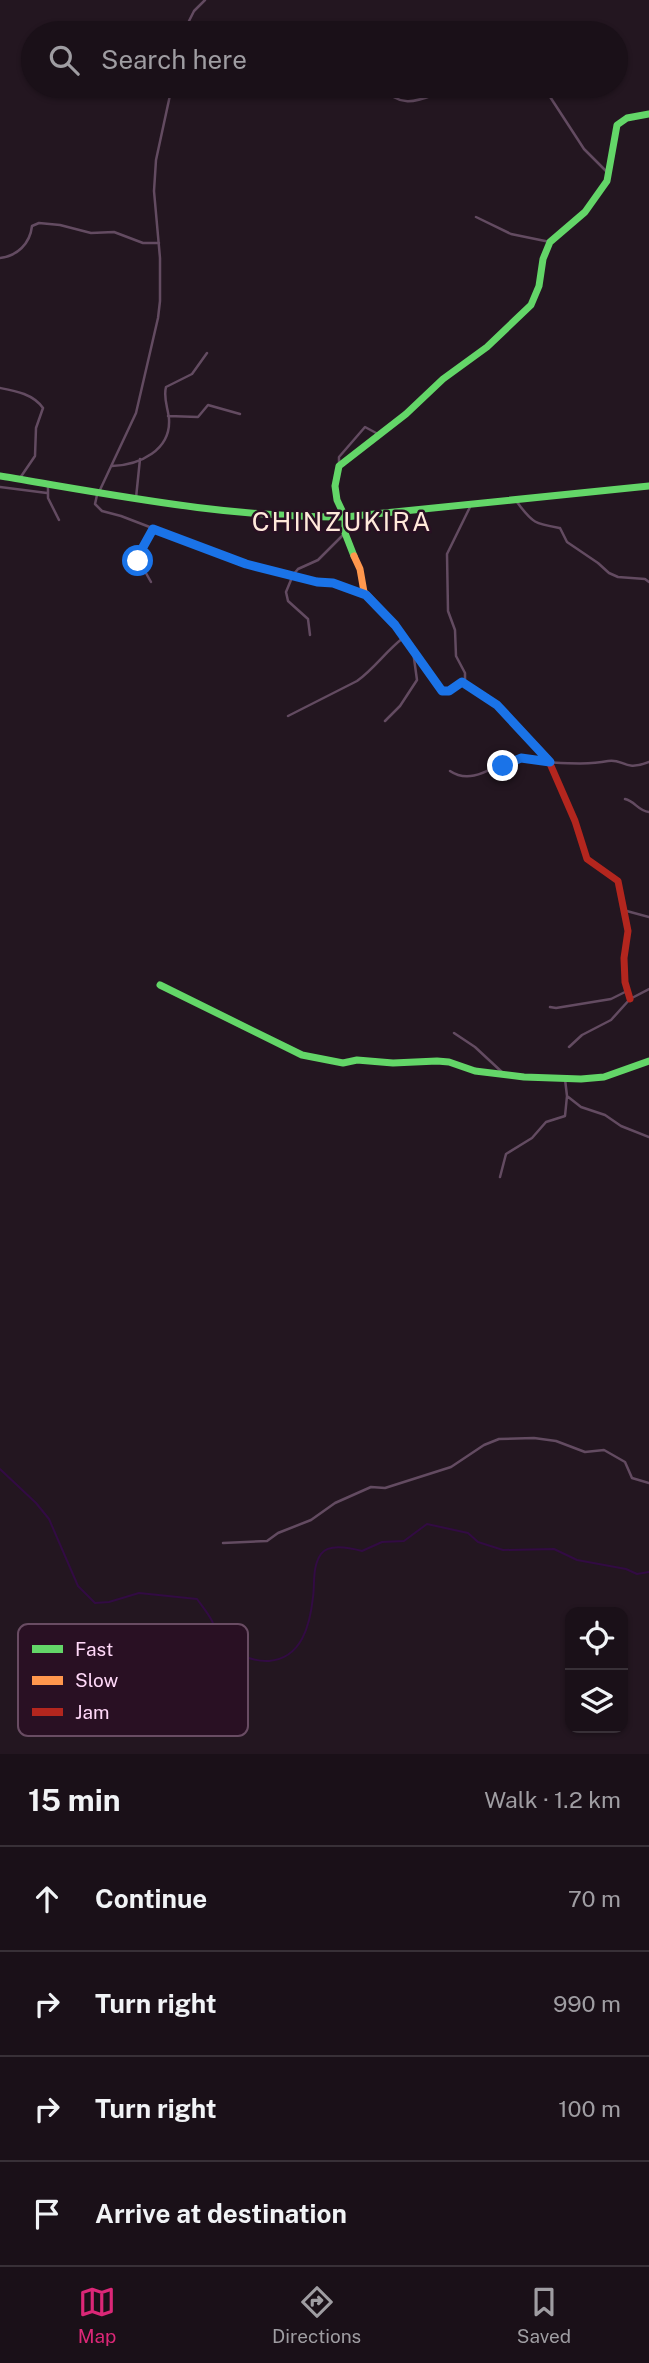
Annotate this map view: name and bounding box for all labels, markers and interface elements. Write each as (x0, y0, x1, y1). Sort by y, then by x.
search box (21, 21, 628, 98)
icon: search (45, 41, 83, 79)
text: Search here (101, 44, 247, 75)
district label: CHINZUKIRA (252, 506, 432, 537)
route start (122, 545, 153, 576)
route end (487, 750, 518, 781)
map controls (565, 1607, 628, 1733)
button: locate (565, 1607, 628, 1670)
legend (18, 1624, 248, 1736)
text: Fast (75, 1638, 113, 1660)
text: Slow (75, 1669, 119, 1691)
button: layers (565, 1670, 628, 1733)
text: Jam (75, 1701, 109, 1723)
text: 15 min (28, 1782, 121, 1818)
text: Walk · 1.2 km (484, 1786, 621, 1813)
icon: ahead (28, 1880, 66, 1918)
text: Continue (95, 1883, 207, 1914)
text: 70 m (568, 1885, 621, 1912)
icon: right (28, 1985, 66, 2023)
text: Turn right (95, 1988, 217, 2019)
text: 990 m (553, 1990, 621, 2017)
icon: right (28, 2090, 66, 2128)
text: Turn right (95, 2093, 217, 2124)
text: 100 m (558, 2095, 621, 2122)
icon: arrive (28, 2195, 66, 2233)
text: Arrive at destination (95, 2198, 347, 2229)
tab: Map (78, 2283, 116, 2347)
tab: Directions (272, 2283, 361, 2347)
tab: Saved (517, 2283, 571, 2347)

